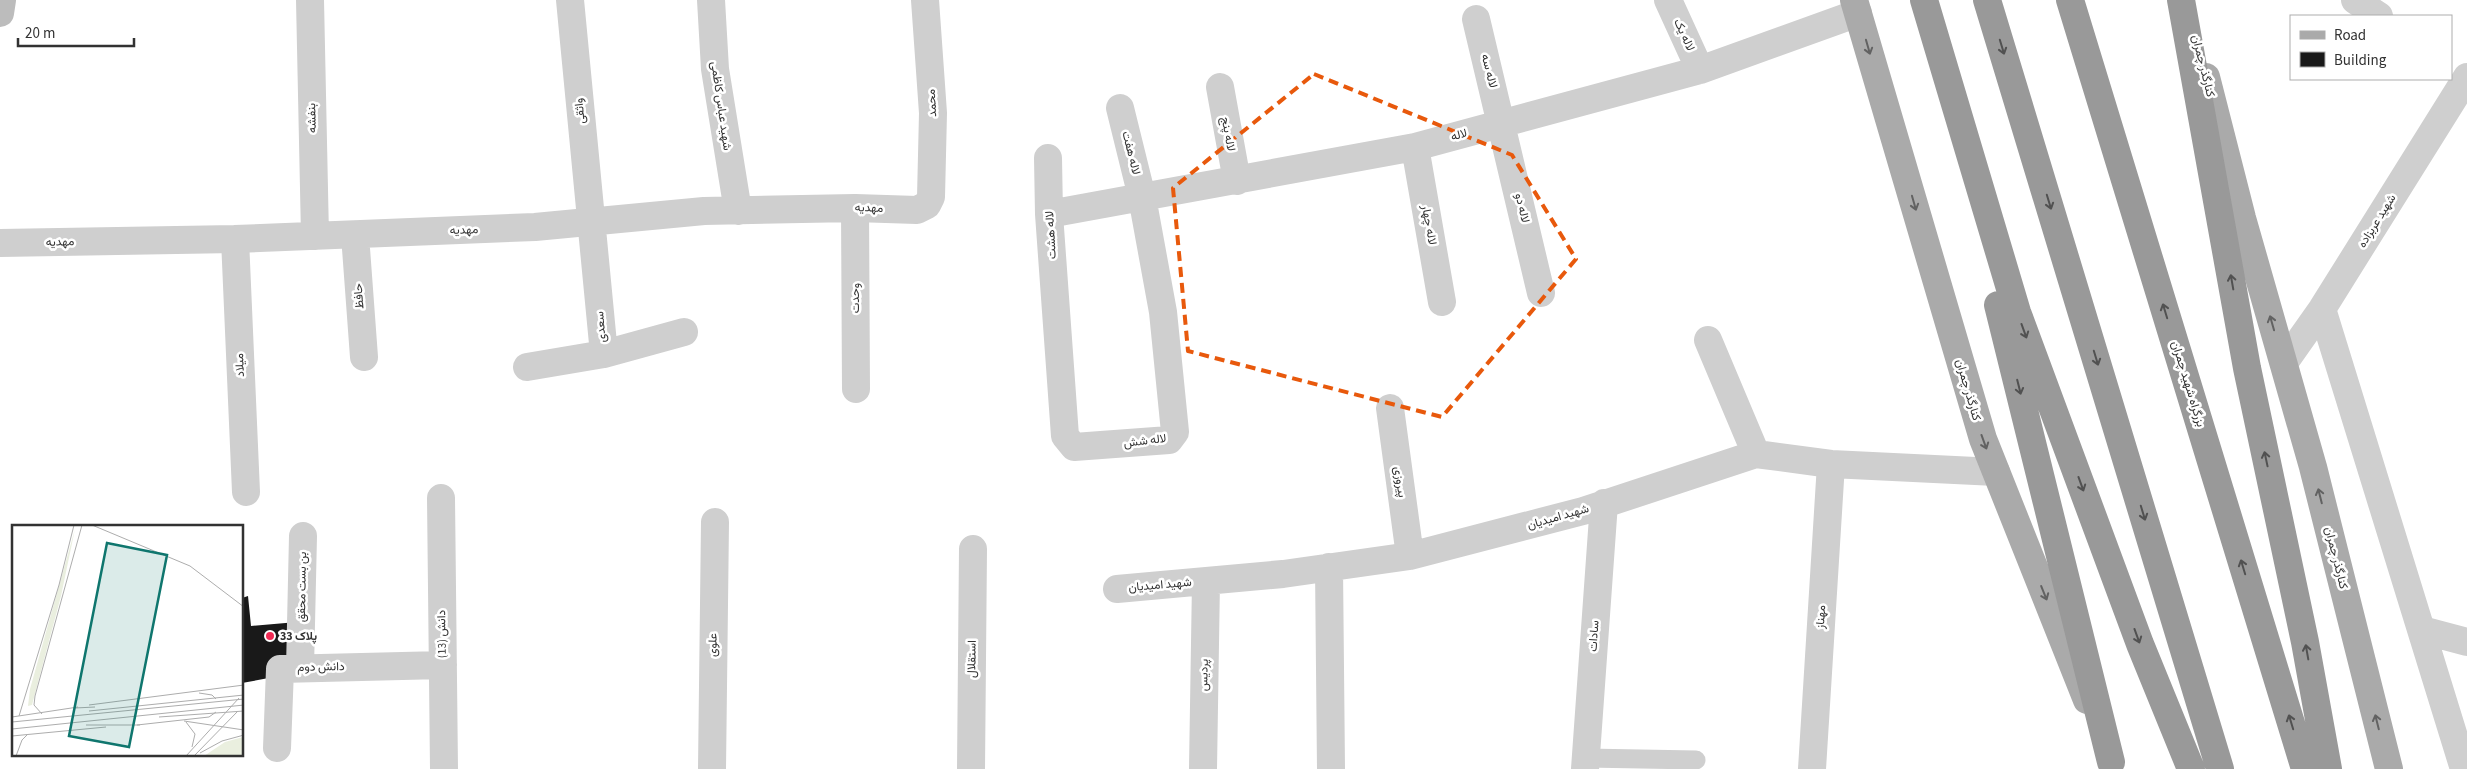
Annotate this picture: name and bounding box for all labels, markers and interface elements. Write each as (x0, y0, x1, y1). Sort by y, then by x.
scale bar (18, 15, 134, 47)
legend (2290, 15, 2452, 80)
street label: لاله یک (1669, 16, 1699, 54)
text: 20 m (25, 23, 55, 44)
text: Road (2334, 25, 2366, 46)
street label: کنارگذر چمران (2187, 33, 2219, 99)
one-way arrow (1863, 38, 1873, 54)
one-way arrow (1997, 38, 2007, 54)
text: Building (2334, 50, 2387, 71)
street label: لاله سه (1477, 52, 1501, 90)
street label: شهید عباس کاظمی (706, 60, 736, 152)
street label: محمد (923, 89, 941, 117)
street label: واثقی (570, 97, 590, 125)
street label: بنفشه (303, 103, 321, 133)
street label: لاله پنج (1217, 115, 1239, 153)
street label: لاله (1449, 125, 1469, 145)
street label: لاله هفت (1117, 129, 1145, 177)
street label: لاله دو (1510, 191, 1534, 225)
street label: شهید عربزاده (2354, 191, 2400, 251)
one-way arrow (1909, 194, 1919, 210)
one-way arrow (2044, 194, 2054, 210)
street label: مهدیه (854, 199, 884, 217)
street label: لاله چهار (1417, 203, 1441, 246)
street label: لاله هشت (1041, 210, 1061, 260)
street label: مهدیه (449, 221, 479, 239)
street label: مهدیه (45, 233, 75, 251)
one-way arrow (2226, 275, 2236, 291)
street label: حافظ (350, 283, 368, 309)
street label: وحدت (847, 283, 864, 313)
one-way arrow (2160, 304, 2170, 320)
street label: سعدی (591, 311, 611, 343)
one-way arrow (2267, 315, 2277, 331)
one-way arrow (2020, 323, 2029, 339)
street label: بزرگراه شهید چمران (2167, 339, 2209, 429)
one-way arrow (2091, 349, 2101, 365)
street label: میلاد (231, 353, 249, 377)
street label: کنارگذر چمران (1951, 357, 1985, 423)
one-way arrow (2015, 379, 2024, 395)
street label: لاله شش (1123, 430, 1167, 452)
one-way arrow (1980, 434, 1989, 450)
one-way arrow (2261, 451, 2270, 467)
street label: پیروزی (1389, 465, 1411, 499)
one-way arrow (2077, 476, 2086, 491)
one-way arrow (2315, 489, 2325, 505)
street label: شهید امیدیان (1525, 500, 1591, 534)
one-way arrow (2138, 505, 2148, 521)
inset map (12, 525, 244, 756)
street label: کنارگذر چمران (2320, 525, 2352, 591)
street label: بن بست محقق (293, 552, 311, 622)
one-way arrow (2238, 559, 2248, 575)
street label: شهید امیدیان (1128, 574, 1192, 596)
one-way arrow (2040, 585, 2049, 601)
street label: مهناز (1812, 605, 1830, 630)
street label: دانش (13) (433, 609, 451, 658)
street label: سادات (1584, 620, 1604, 652)
place label: پلاک 33 (280, 628, 317, 645)
one-way arrow (2133, 628, 2143, 643)
marker: پلاک 33 (264, 630, 276, 642)
street label: علوی (704, 633, 722, 657)
street label: استقلال (963, 640, 981, 678)
one-way arrow (2301, 645, 2311, 661)
street label: دانش دوم (297, 658, 345, 676)
street label: پردیس (1195, 659, 1213, 691)
one-way arrow (2372, 714, 2382, 730)
one-way arrow (2286, 715, 2295, 731)

